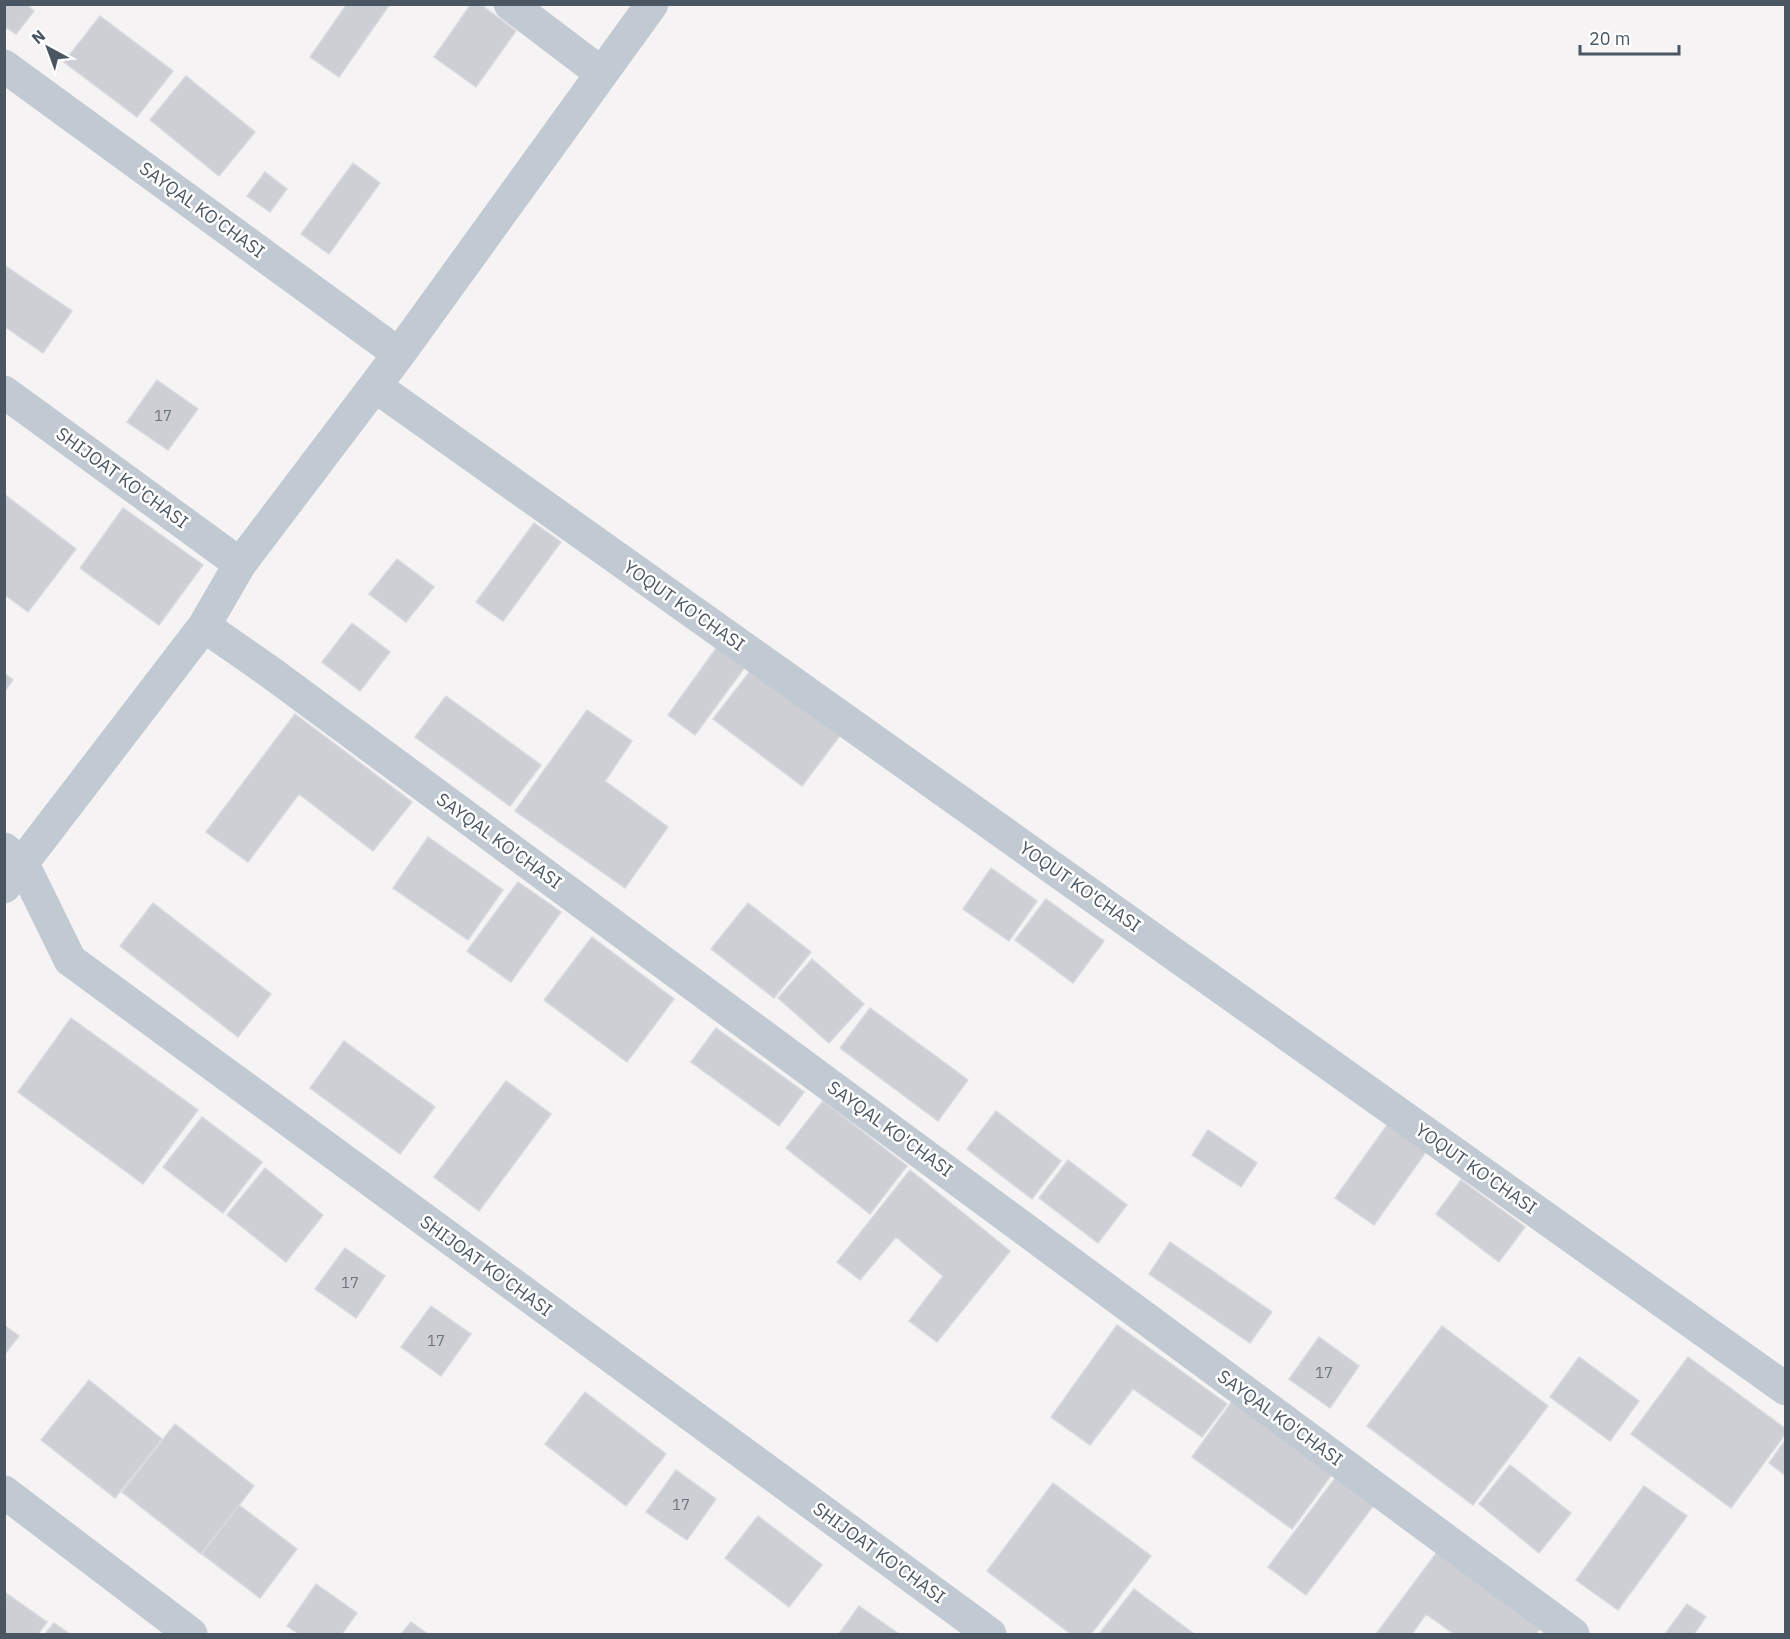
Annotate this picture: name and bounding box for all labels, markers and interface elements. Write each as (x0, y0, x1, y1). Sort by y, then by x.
north arrow (18, 18, 78, 78)
scale bar (1580, 18, 1679, 56)
text: N (27, 25, 49, 48)
text: 20 m (1589, 27, 1631, 50)
street label: SAYQAL KO'CHASI (135, 156, 269, 263)
house number: 17 (154, 406, 172, 425)
street label: SHIJOAT KO'CHASI (52, 422, 193, 533)
street label: YOQUT KO'CHASI (619, 555, 750, 656)
street label: SAYQAL KO'CHASI (432, 787, 566, 894)
street label: YOQUT KO'CHASI (1015, 836, 1146, 937)
street label: SAYQAL KO'CHASI (823, 1075, 957, 1182)
street label: YOQUT KO'CHASI (1411, 1118, 1542, 1219)
street label: SHIJOAT KO'CHASI (416, 1210, 557, 1321)
house number: 17 (341, 1273, 359, 1292)
house number: 17 (427, 1331, 445, 1350)
house number: 17 (1315, 1363, 1333, 1382)
street label: SAYQAL KO'CHASI (1213, 1364, 1347, 1471)
house number: 17 (672, 1495, 690, 1514)
street label: SHIJOAT KO'CHASI (809, 1497, 950, 1608)

